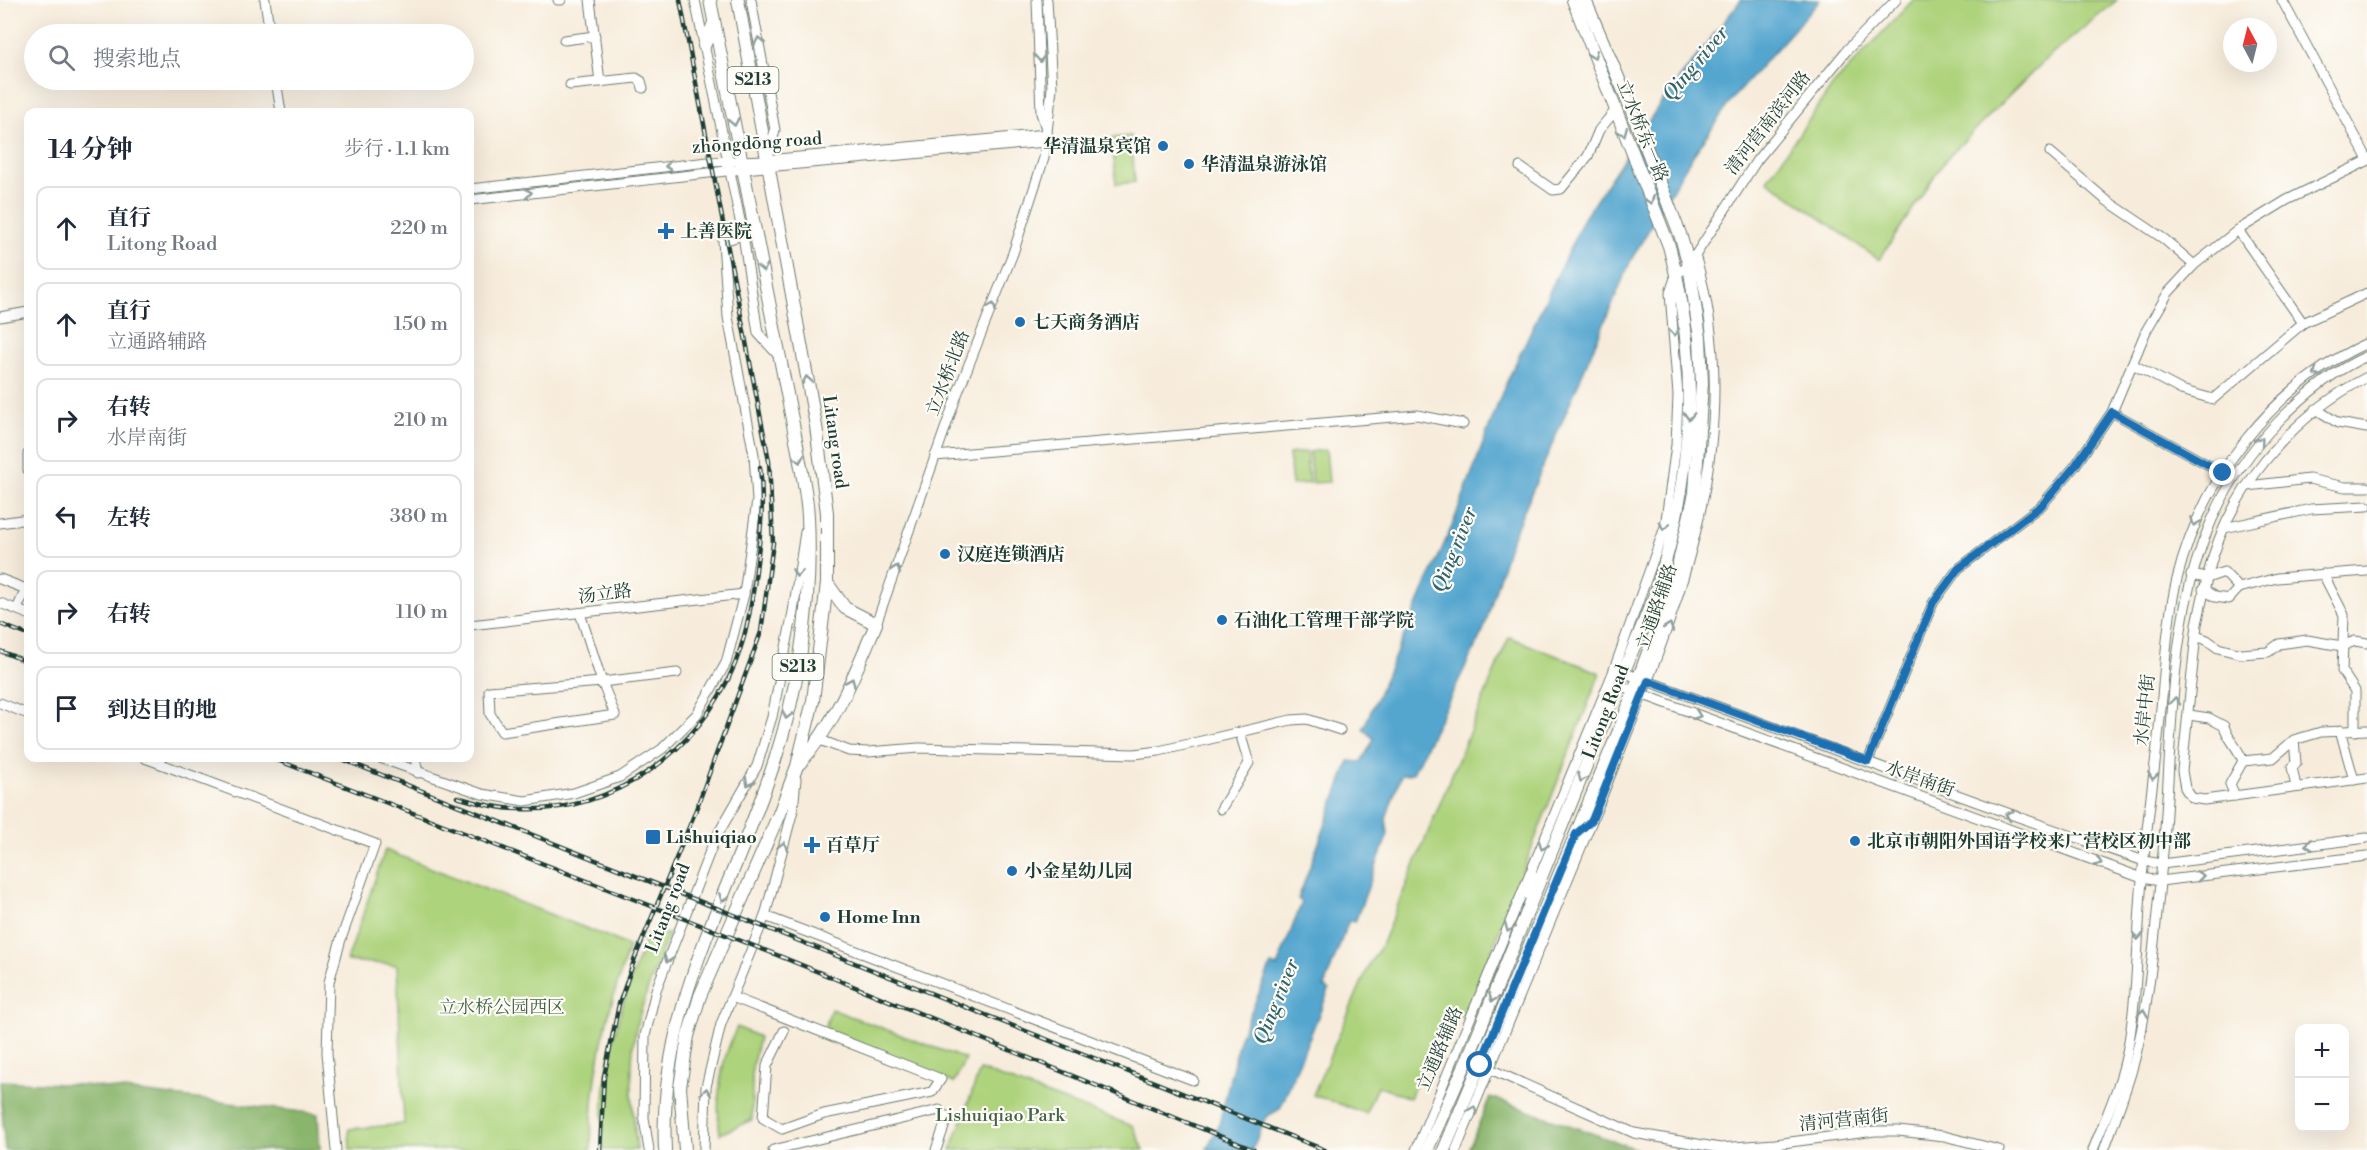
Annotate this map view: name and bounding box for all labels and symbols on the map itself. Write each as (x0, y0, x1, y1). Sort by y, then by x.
north arrow (2223, 18, 2277, 72)
water label: Qing river (1657, 21, 1735, 107)
one-way arrow (753, 36, 765, 46)
one-way arrow (1586, 49, 1598, 60)
one-way arrow (1033, 54, 1046, 63)
street label: 清河营南滨河路 (1720, 66, 1816, 180)
road number: S213 (728, 67, 778, 93)
street label: 立水桥东一路 (1611, 77, 1673, 185)
one-way arrow (727, 117, 740, 127)
one-way arrow (1616, 126, 1628, 137)
street label: zhōngdōng road (691, 127, 824, 159)
place label: 华清温泉宾馆 (1043, 135, 1151, 158)
marker: 华清温泉宾馆 (1156, 139, 1170, 153)
place label: 华清温泉游泳馆 (1201, 153, 1327, 176)
marker: 华清温泉游泳馆 (1182, 157, 1196, 171)
one-way arrow (665, 159, 674, 172)
one-way arrow (523, 187, 532, 200)
one-way arrow (1643, 194, 1656, 205)
place label: 上善医院 (680, 220, 752, 243)
marker: 上善医院 (657, 222, 675, 240)
one-way arrow (756, 262, 769, 272)
one-way arrow (985, 302, 997, 313)
place label: 七天商务酒店 (1032, 311, 1140, 334)
marker: 七天商务酒店 (1013, 315, 1027, 329)
street label: 立水桥北路 (921, 327, 975, 419)
one-way arrow (1667, 327, 1680, 336)
one-way arrow (2312, 365, 2323, 376)
one-way arrow (802, 375, 814, 384)
street label: Litang road (817, 394, 853, 491)
one-way arrow (1683, 412, 1696, 421)
one-way arrow (2253, 437, 2264, 448)
one-way arrow (792, 454, 805, 464)
route end (2209, 459, 2235, 485)
water label: Qing river (1427, 503, 1484, 596)
one-way arrow (2190, 516, 2202, 527)
one-way arrow (1659, 521, 1672, 531)
place label: 汉庭连锁酒店 (957, 543, 1065, 566)
marker: 汉庭连锁酒店 (938, 547, 952, 561)
street label: 立通路辅路 (1631, 561, 1683, 653)
one-way arrow (888, 564, 901, 575)
one-way arrow (792, 568, 804, 577)
street label: 汤立路 (577, 579, 633, 609)
place label: 石油化工管理干部学院 (1234, 609, 1414, 632)
marker: 石油化工管理干部学院 (1215, 613, 1229, 627)
one-way arrow (1661, 622, 1674, 632)
road number: S213 (772, 654, 824, 680)
street label: Litong Road (1577, 661, 1635, 763)
street label: 水岸中街 (2130, 673, 2160, 747)
one-way arrow (844, 678, 856, 689)
one-way arrow (2168, 696, 2181, 705)
one-way arrow (1692, 707, 1702, 720)
one-way arrow (782, 709, 795, 719)
street label: 水岸南街 (1882, 756, 1958, 802)
one-way arrow (2148, 771, 2160, 780)
one-way arrow (1577, 772, 1589, 783)
one-way arrow (745, 776, 756, 786)
one-way arrow (2004, 809, 2015, 822)
place label: Lishuiqiao (666, 826, 757, 849)
marker: Lishuiqiao (644, 828, 662, 846)
place label: 北京市朝阳外国语学校来广营校区初中部 (1867, 830, 2191, 853)
place label: 百草厅 (826, 834, 880, 857)
marker: 北京市朝阳外国语学校来广营校区初中部 (1848, 834, 1862, 848)
marker: 百草厅 (803, 836, 821, 854)
one-way arrow (2304, 838, 2314, 851)
one-way arrow (1537, 840, 1550, 850)
one-way arrow (776, 841, 788, 852)
one-way arrow (2092, 854, 2102, 867)
street label: Litang road (640, 859, 696, 956)
place label: 小金星幼儿园 (1024, 860, 1132, 883)
marker: 小金星幼儿园 (1005, 864, 1019, 878)
one-way arrow (2195, 870, 2205, 883)
one-way arrow (718, 892, 730, 903)
place label: Home Inn (837, 906, 920, 929)
marker: Home Inn (818, 910, 832, 924)
one-way arrow (1504, 922, 1516, 933)
one-way arrow (2132, 932, 2145, 941)
one-way arrow (663, 953, 675, 964)
water label: Qing river (1249, 955, 1306, 1048)
one-way arrow (1488, 992, 1500, 1003)
park label: 立水桥公园西区 (439, 996, 565, 1019)
street label: 立通路辅路 (1412, 1003, 1468, 1095)
one-way arrow (2136, 1009, 2148, 1018)
route start (1466, 1051, 1492, 1077)
one-way arrow (700, 1087, 712, 1096)
park label: Lishuiqiao Park (935, 1104, 1066, 1127)
street label: 清河营南街 (1798, 1104, 1890, 1136)
one-way arrow (1466, 1105, 1478, 1116)

